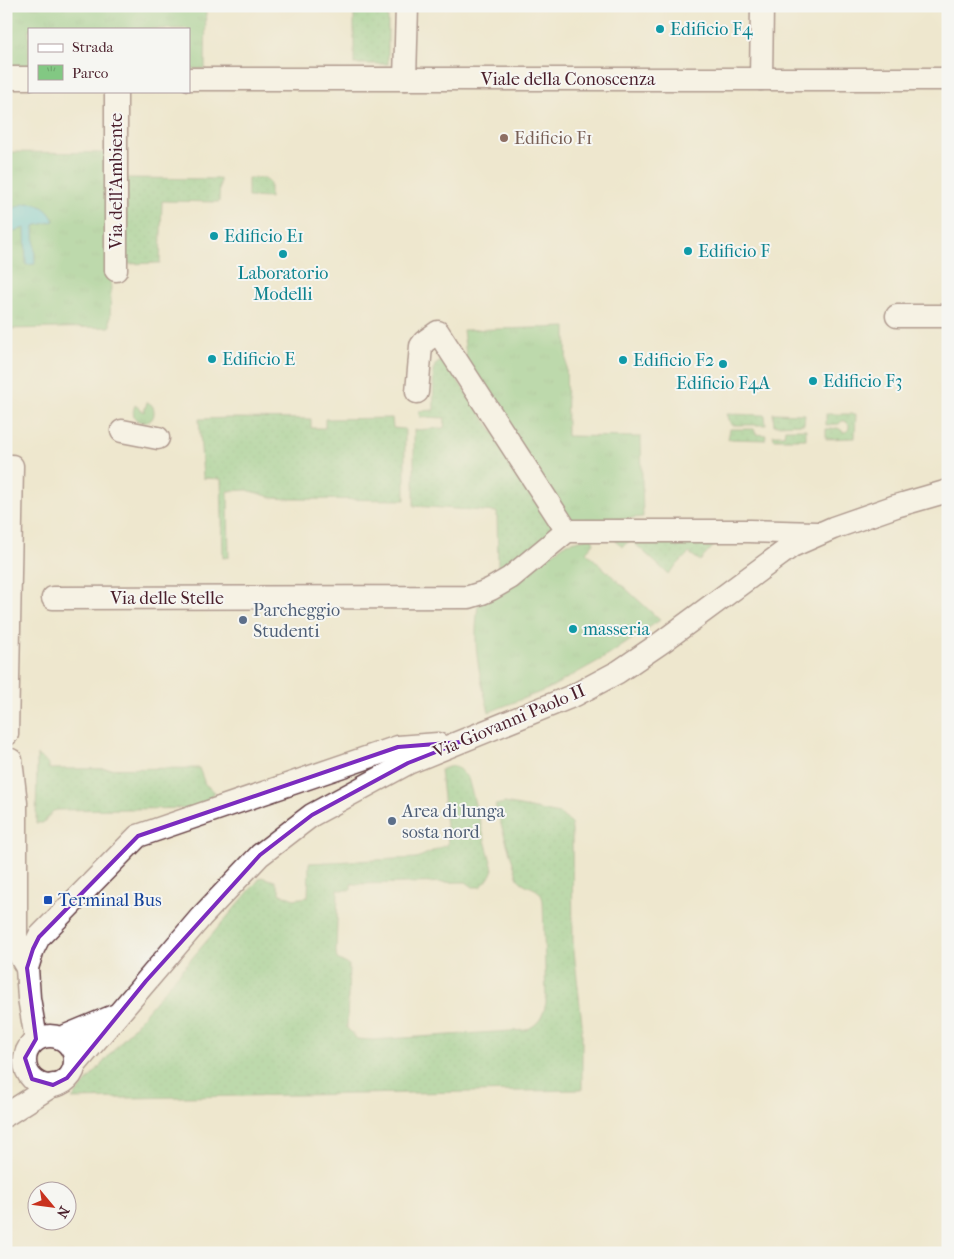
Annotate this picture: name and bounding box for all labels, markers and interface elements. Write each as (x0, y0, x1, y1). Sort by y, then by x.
place label: Edificio F4 (670, 19, 753, 40)
marker: Edificio F4 (654, 23, 666, 35)
legend (28, 28, 190, 92)
text: Strada (72, 38, 115, 56)
text: Parco (72, 64, 109, 82)
street label: Viale della Conoscenza (480, 69, 656, 90)
street label: Via dell'Ambiente (106, 113, 127, 250)
place label: Edificio F1 (514, 128, 592, 149)
marker: Edificio F1 (498, 132, 510, 144)
place label: Edificio E1 (224, 226, 304, 247)
marker: Edificio E1 (208, 230, 220, 242)
place label: Edificio F (698, 241, 770, 262)
marker: Edificio F (682, 245, 694, 257)
marker: Laboratorio Modelli (277, 248, 289, 260)
place label: Laboratorio Modelli (237, 263, 329, 305)
place label: Edificio E (222, 349, 295, 370)
place label: Edificio F2 (633, 350, 714, 371)
marker: Edificio E (206, 353, 218, 365)
marker: Edificio F2 (617, 354, 629, 366)
marker: Edificio F4A (717, 358, 729, 370)
place label: Edificio F3 (823, 371, 902, 392)
place label: Edificio F4A (676, 373, 770, 394)
marker: Edificio F3 (807, 375, 819, 387)
street label: Via delle Stelle (109, 588, 224, 609)
place label: Parcheggio Studenti (253, 600, 340, 642)
marker: Parcheggio Studenti (237, 614, 249, 626)
place label: masseria (583, 619, 650, 640)
marker: masseria (567, 623, 579, 635)
street label: Via Giovanni Paolo II (429, 680, 588, 763)
place label: Area di lunga sosta nord (401, 801, 505, 843)
marker: Area di lunga sosta nord (386, 815, 398, 827)
place label: Terminal Bus (58, 890, 162, 911)
marker: Terminal Bus (42, 894, 54, 906)
north arrow (28, 1182, 78, 1232)
text: N (53, 1203, 73, 1221)

